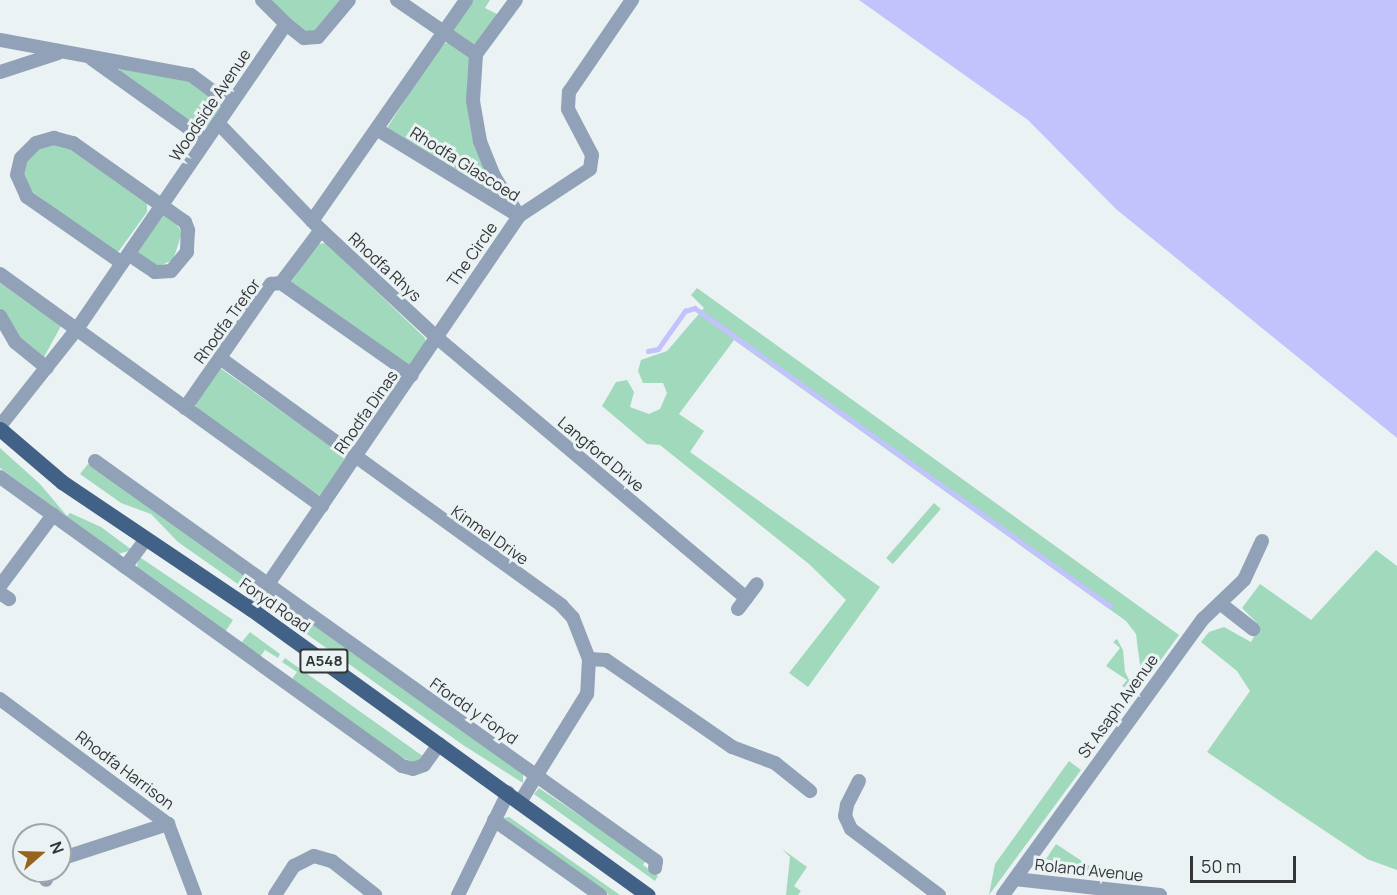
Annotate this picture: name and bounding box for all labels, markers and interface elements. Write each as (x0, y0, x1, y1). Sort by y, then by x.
street label: Woodside Avenue (165, 45, 255, 165)
street label: Rhodfa Glascoed (407, 123, 523, 205)
street label: The Circle (443, 218, 501, 290)
street label: Rhodfa Rhys (345, 228, 425, 306)
street label: Rhodfa Trefor (190, 275, 264, 367)
street label: Rhodfa Dinas (330, 367, 402, 457)
street label: Langford Drive (554, 412, 648, 496)
street label: Kinmel Drive (448, 501, 532, 569)
street label: Foryd Road (236, 574, 314, 636)
road number: A548 (298, 649, 350, 673)
street label: St Asaph Avenue (1074, 650, 1162, 762)
street label: Ffordd y Foryd (426, 674, 522, 748)
street label: Rhodfa Harrison (72, 727, 178, 813)
north arrow (12, 823, 72, 883)
text: N (45, 838, 69, 857)
scale bar (1193, 844, 1300, 882)
text: 50 m (1201, 854, 1241, 878)
street label: Roland Avenue (1034, 855, 1144, 885)

